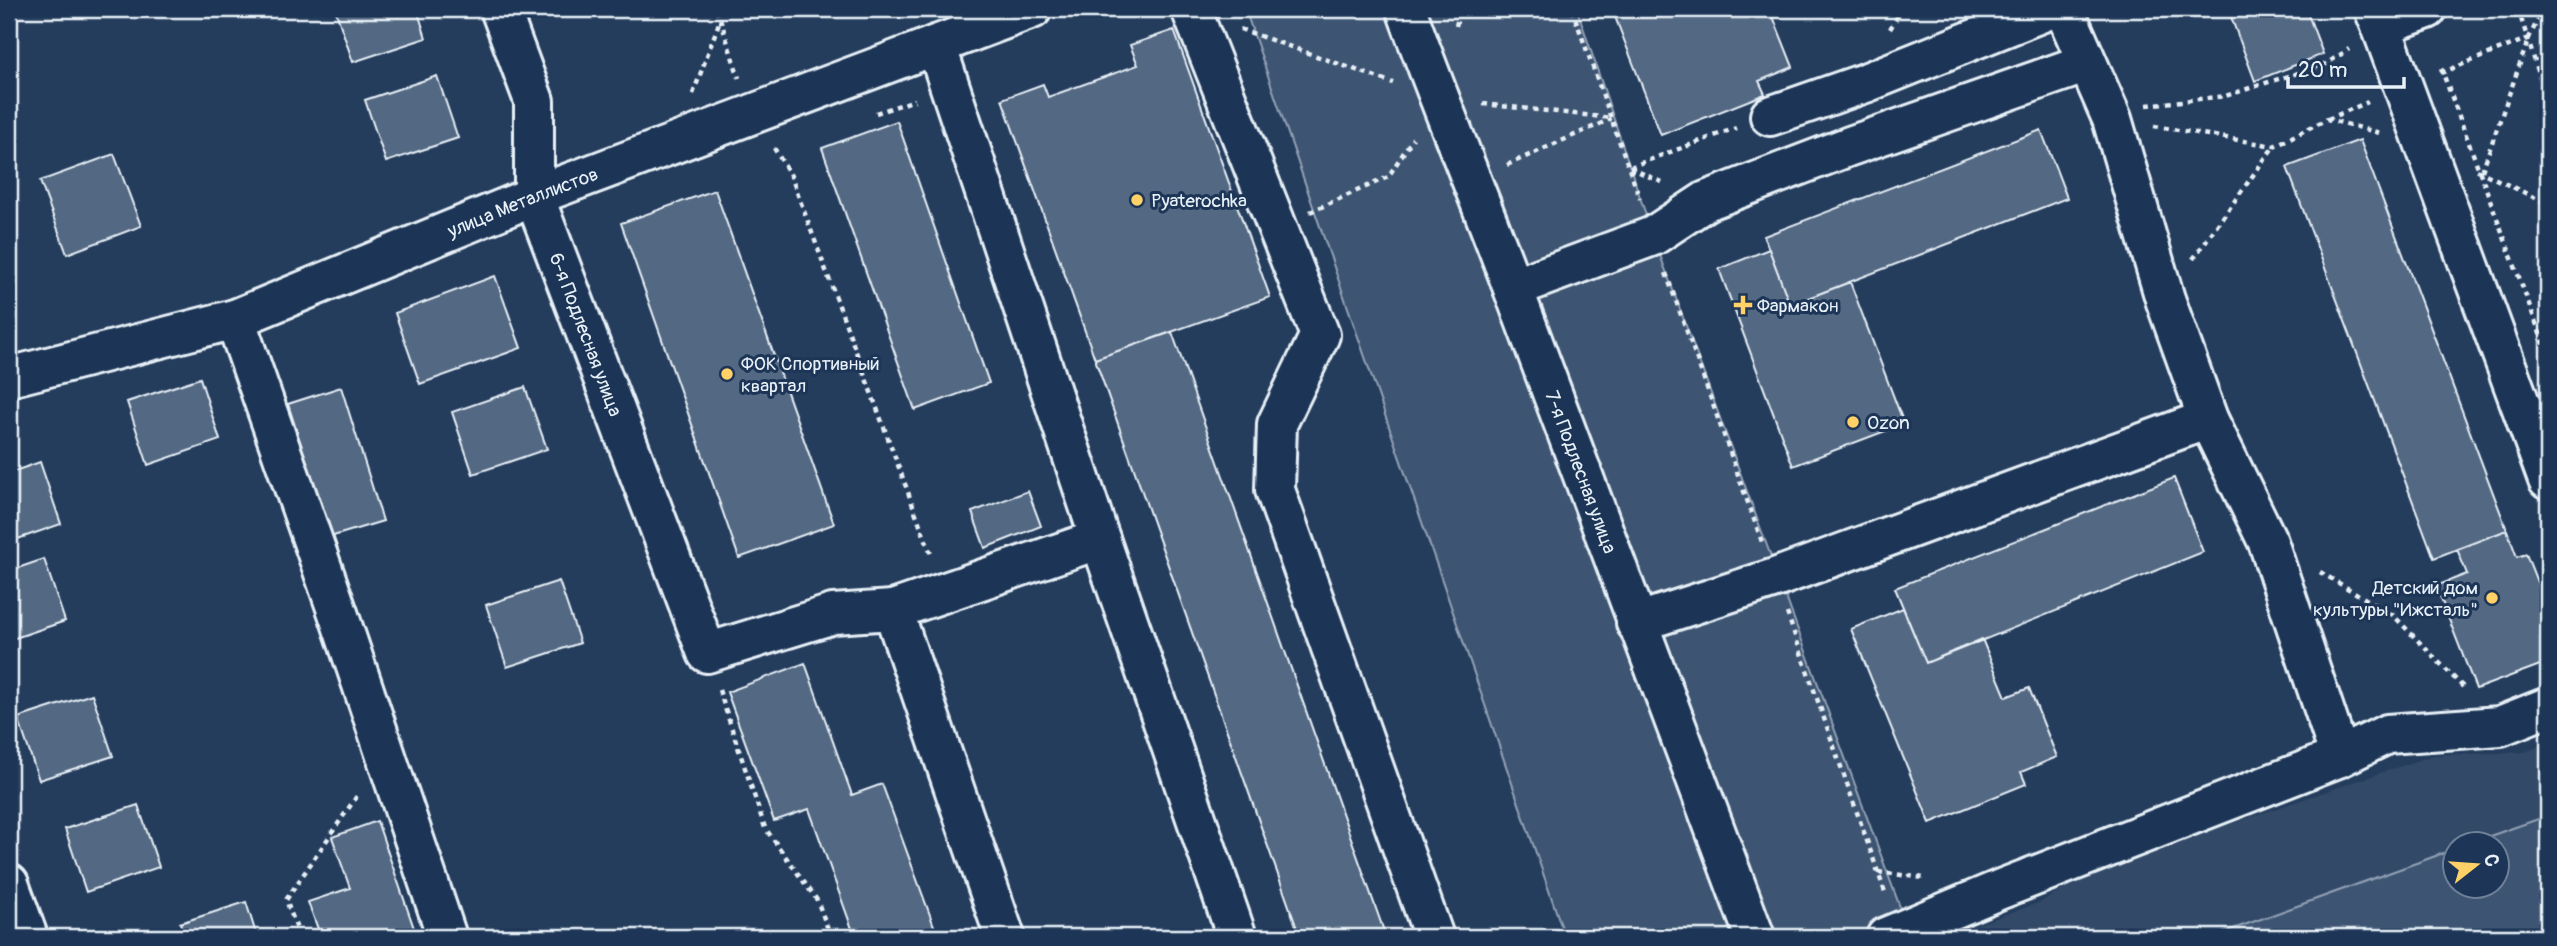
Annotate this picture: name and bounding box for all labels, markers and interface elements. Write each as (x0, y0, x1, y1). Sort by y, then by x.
scale bar (2288, 46, 2403, 90)
text: 20 m (2298, 57, 2347, 84)
street label: улица Металлистов (443, 162, 602, 244)
place label: Pyaterochka (1151, 189, 1247, 213)
marker: Pyaterochka (1129, 192, 1145, 208)
street label: 6-я Подлесная улица (544, 250, 627, 420)
place label: Фармакон (1757, 294, 1838, 318)
marker: Фармакон (1735, 297, 1751, 313)
place label: ФОК Спортивный квартал (741, 352, 880, 398)
marker: ФОК Спортивный квартал (719, 366, 735, 382)
street label: 7-я Подлесная улица (1539, 387, 1622, 557)
place label: Ozon (1867, 411, 1910, 435)
marker: Ozon (1845, 414, 1861, 430)
place label: Детский дом культуры "Ижсталь" (2313, 576, 2478, 622)
marker: Детский дом культуры "Ижсталь" (2484, 590, 2500, 606)
north arrow (2442, 830, 2512, 900)
text: С (2478, 851, 2505, 870)

